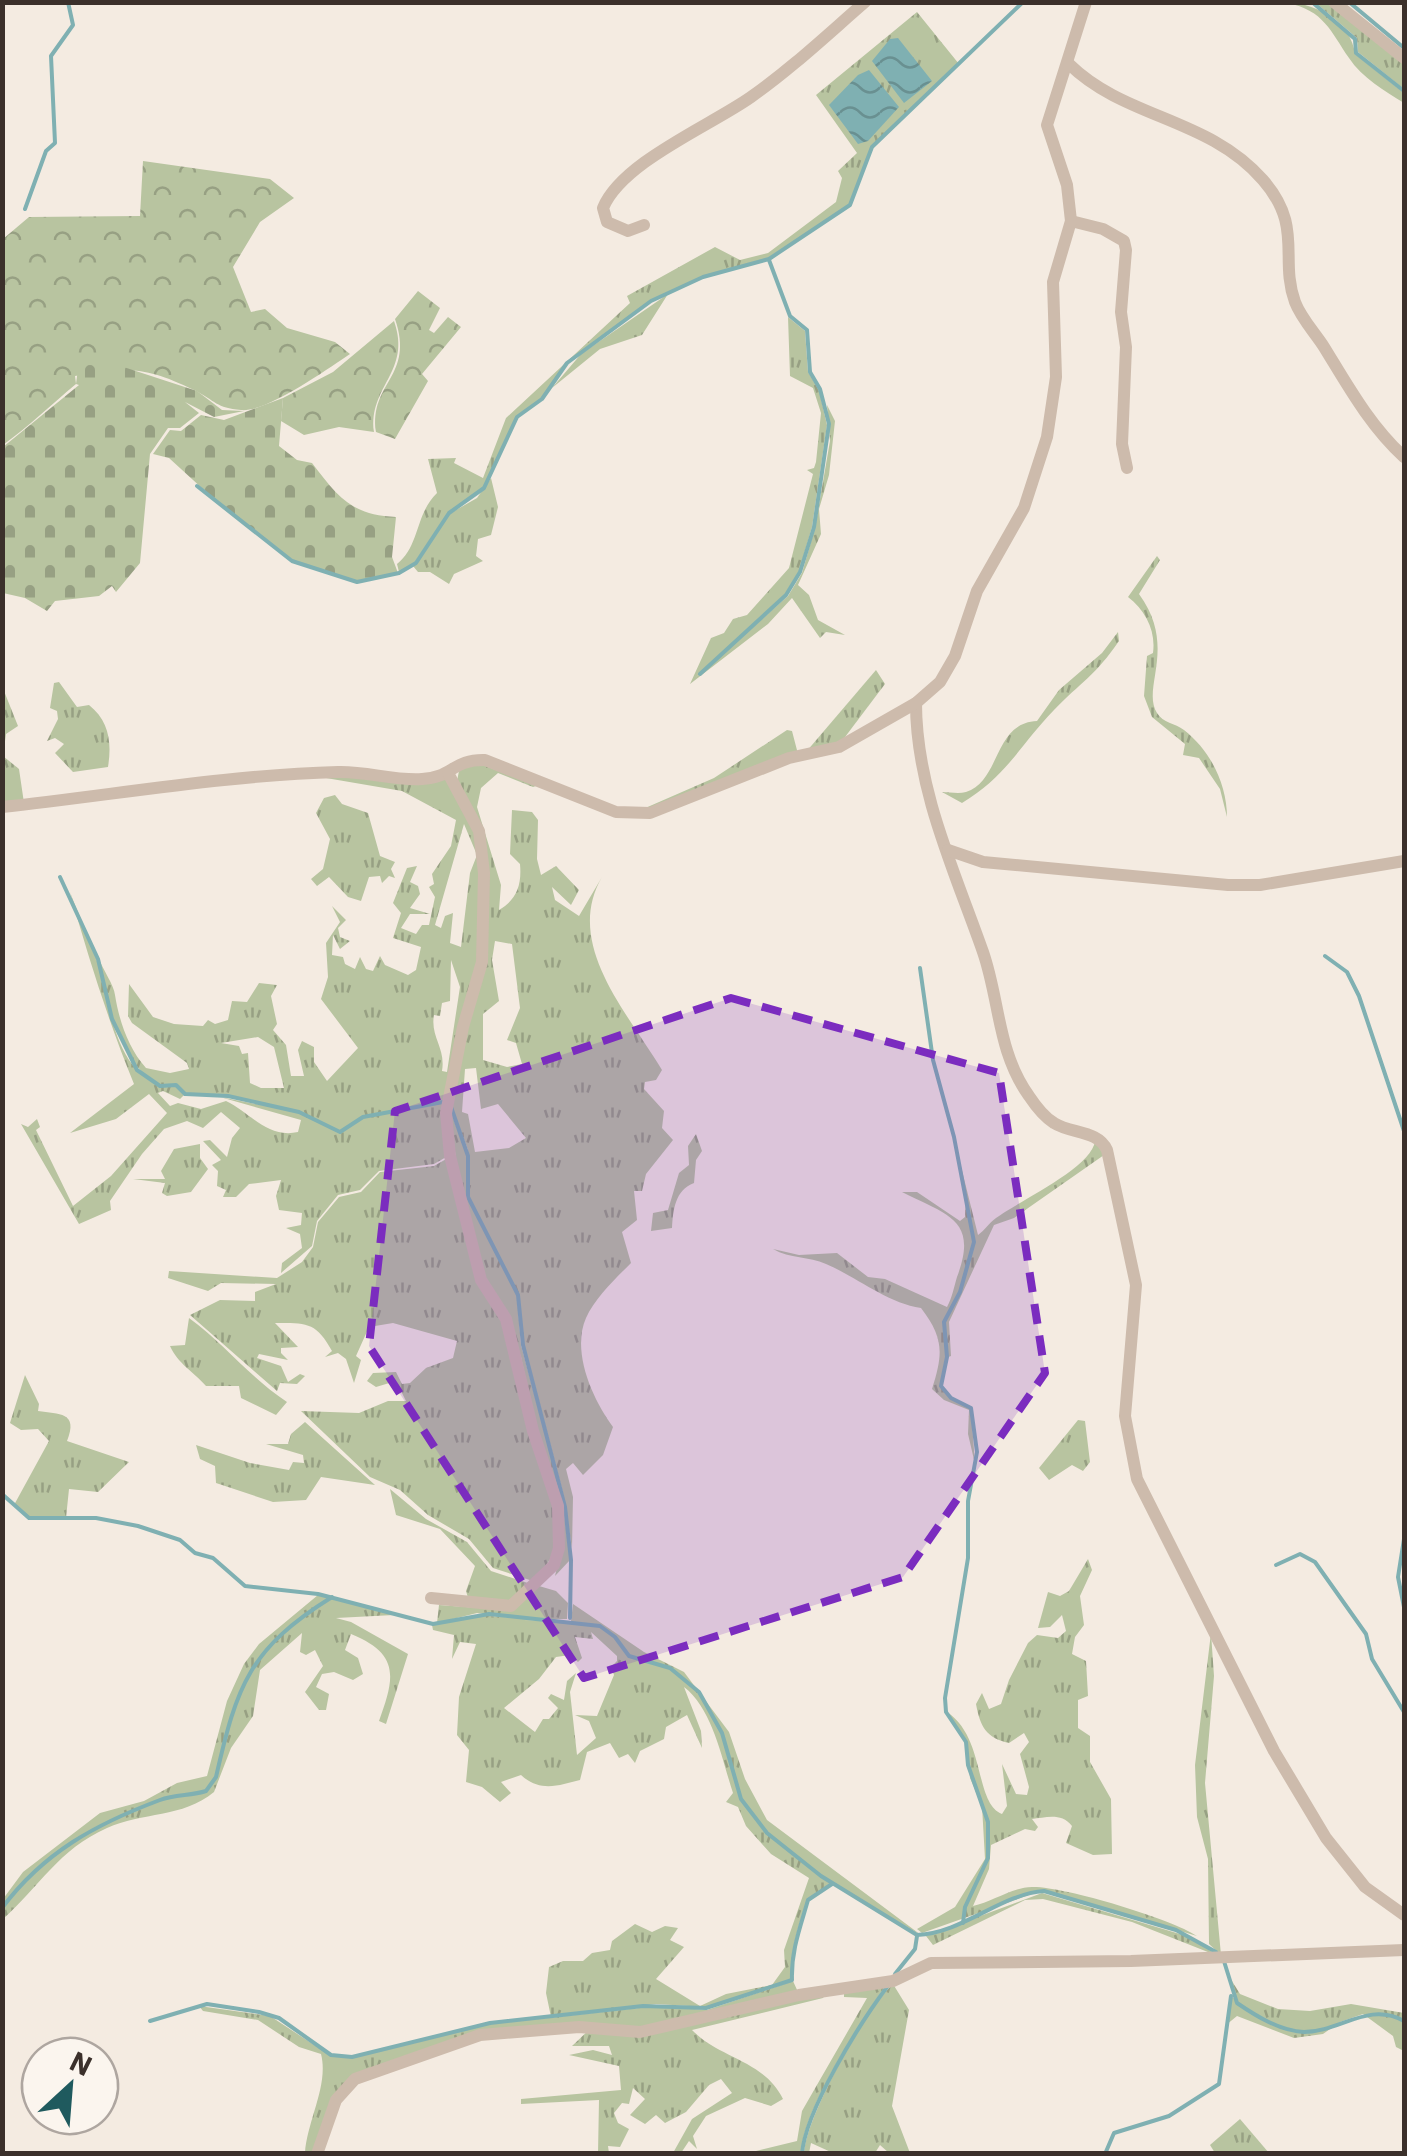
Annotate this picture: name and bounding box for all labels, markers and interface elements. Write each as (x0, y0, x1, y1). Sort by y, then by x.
north arrow (20, 2036, 120, 2136)
text: N (64, 2042, 98, 2084)

